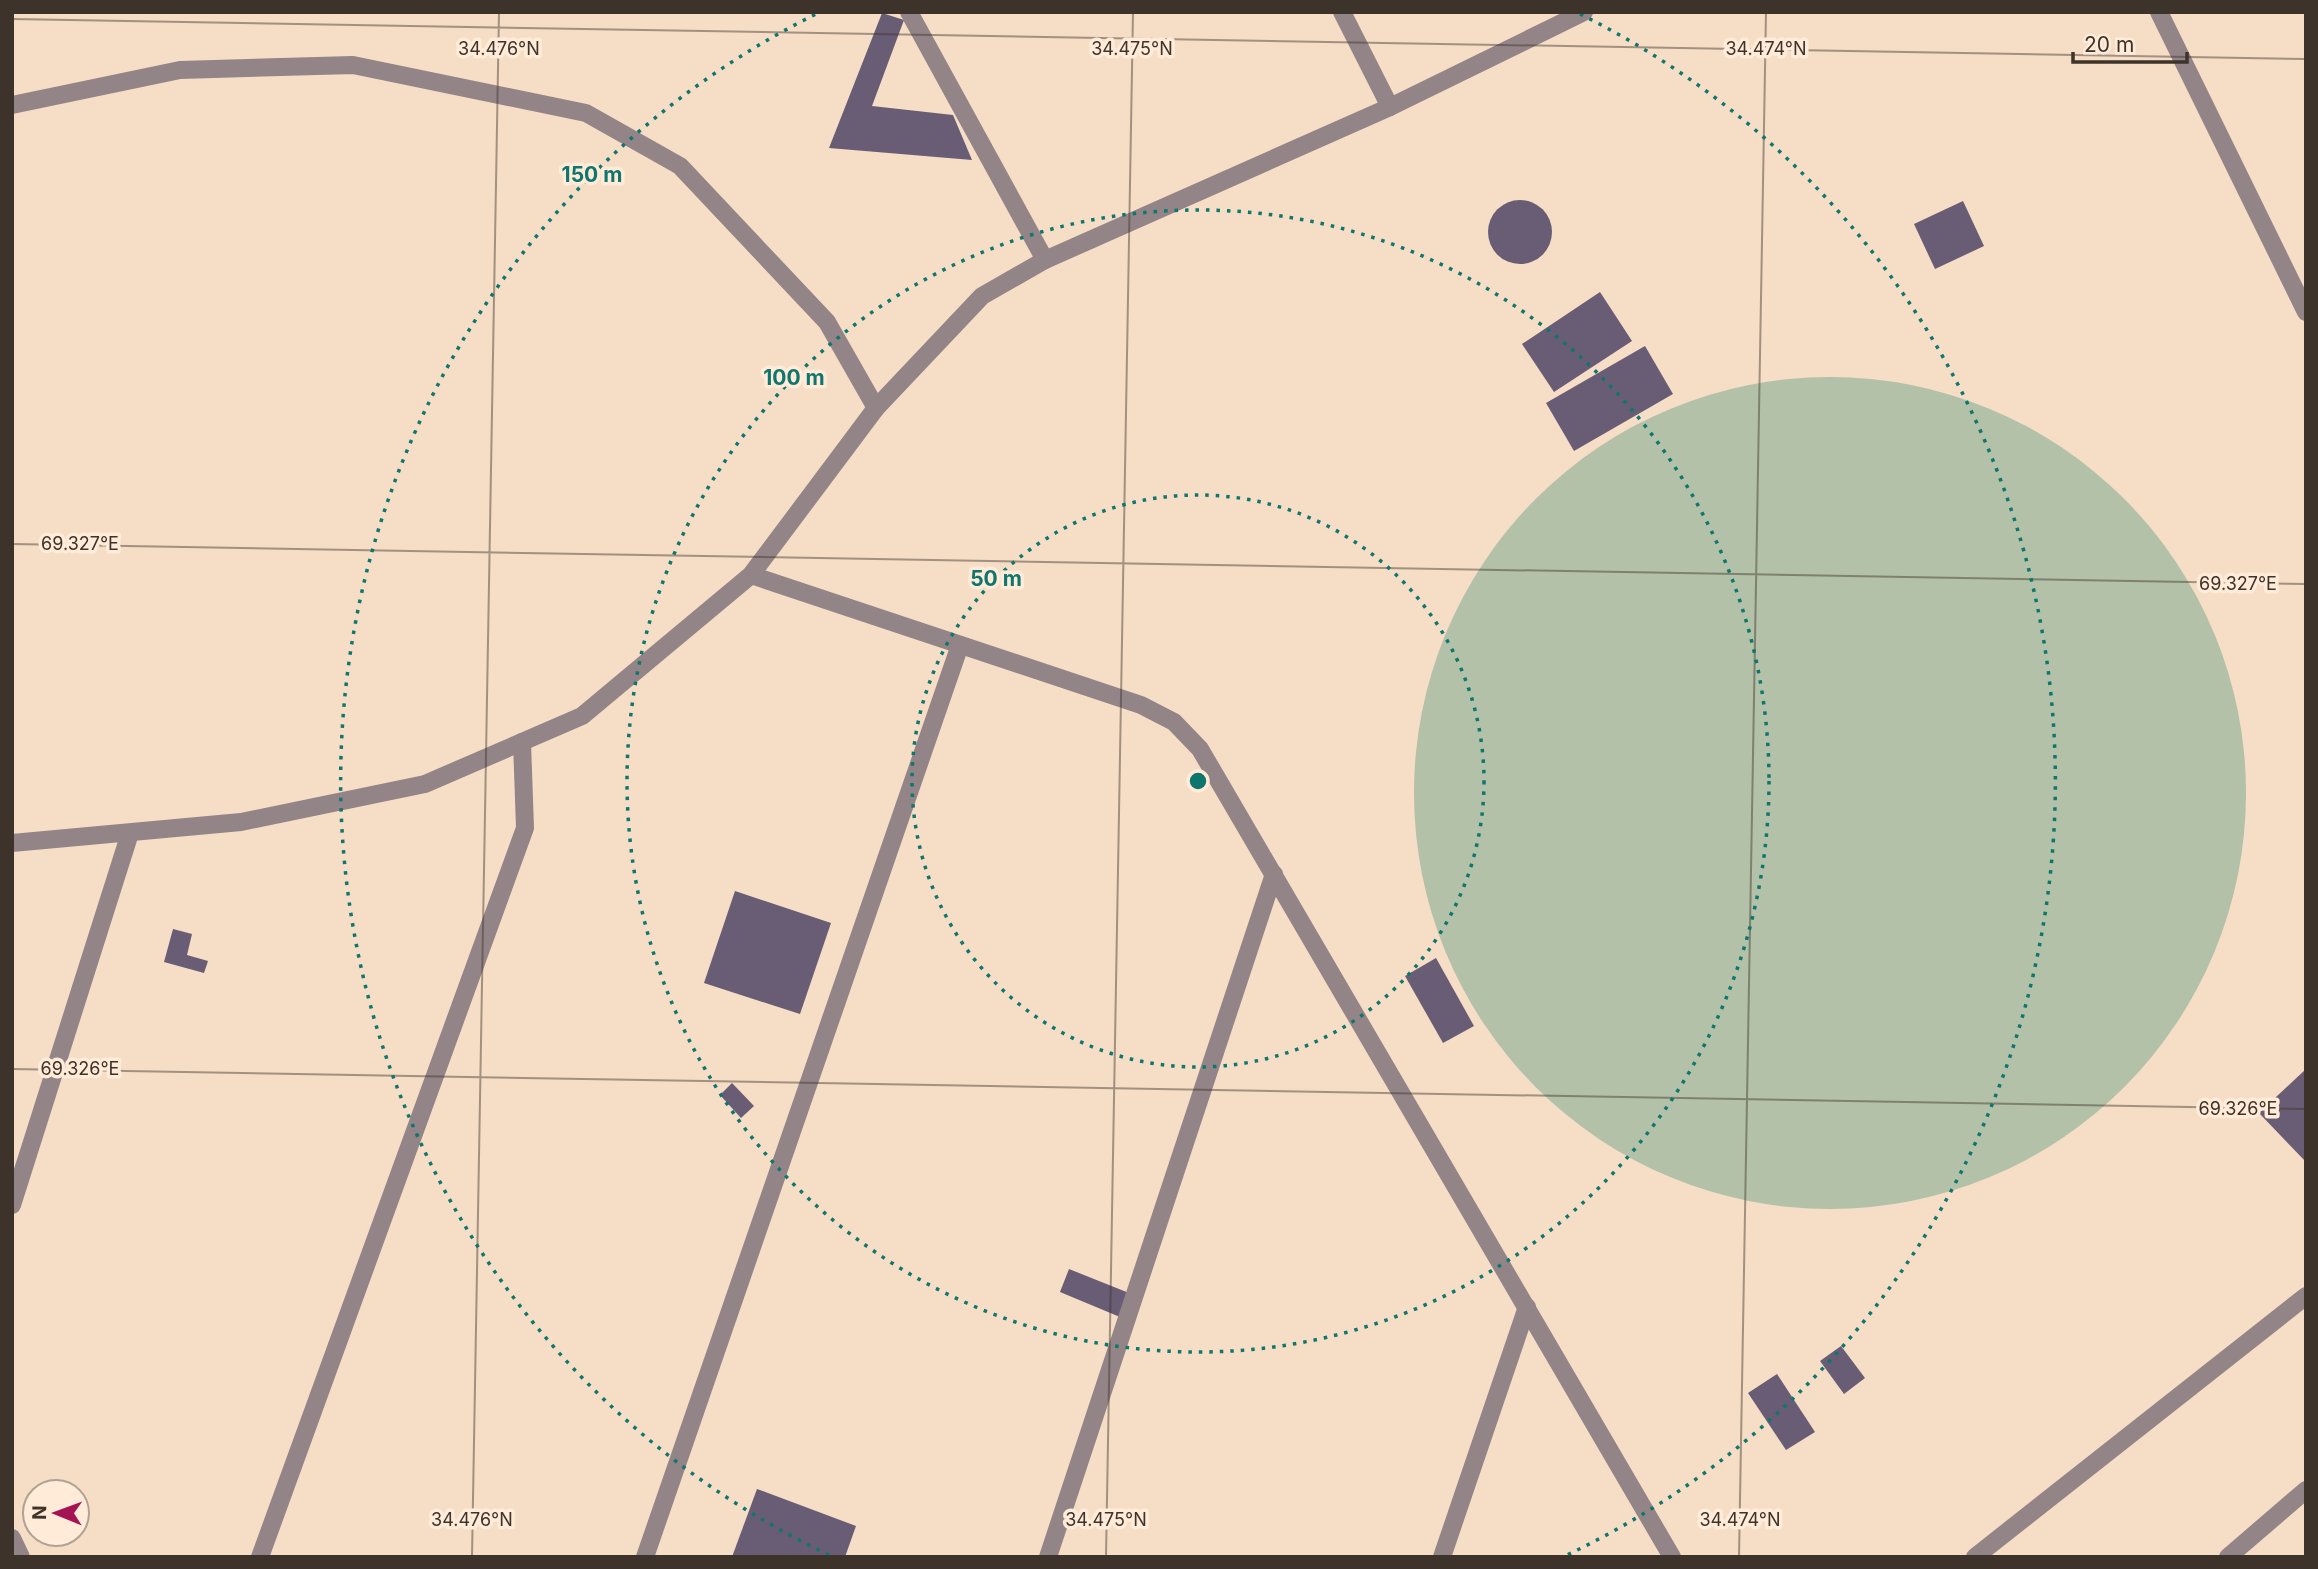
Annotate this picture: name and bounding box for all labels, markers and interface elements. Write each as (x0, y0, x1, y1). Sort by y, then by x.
scale bar (2073, 21, 2187, 65)
text: 20 m (2084, 32, 2134, 57)
text: 34.476°N (458, 38, 540, 59)
text: 34.475°N (1091, 38, 1173, 59)
text: 34.474°N (1725, 38, 1807, 59)
text: 150 m (562, 162, 622, 187)
text: 100 m (763, 365, 825, 390)
text: 69.327°E (41, 533, 119, 554)
text: 50 m (970, 566, 1022, 591)
text: 69.327°E (2199, 573, 2277, 594)
centre of rings (1186, 769, 1210, 793)
text: 69.326°E (41, 1058, 119, 1079)
text: 69.326°E (2199, 1098, 2277, 1119)
north arrow (21, 1478, 91, 1548)
text: N (28, 1505, 51, 1520)
text: 34.476°N (431, 1509, 513, 1530)
text: 34.475°N (1065, 1509, 1147, 1530)
text: 34.474°N (1699, 1509, 1781, 1530)

